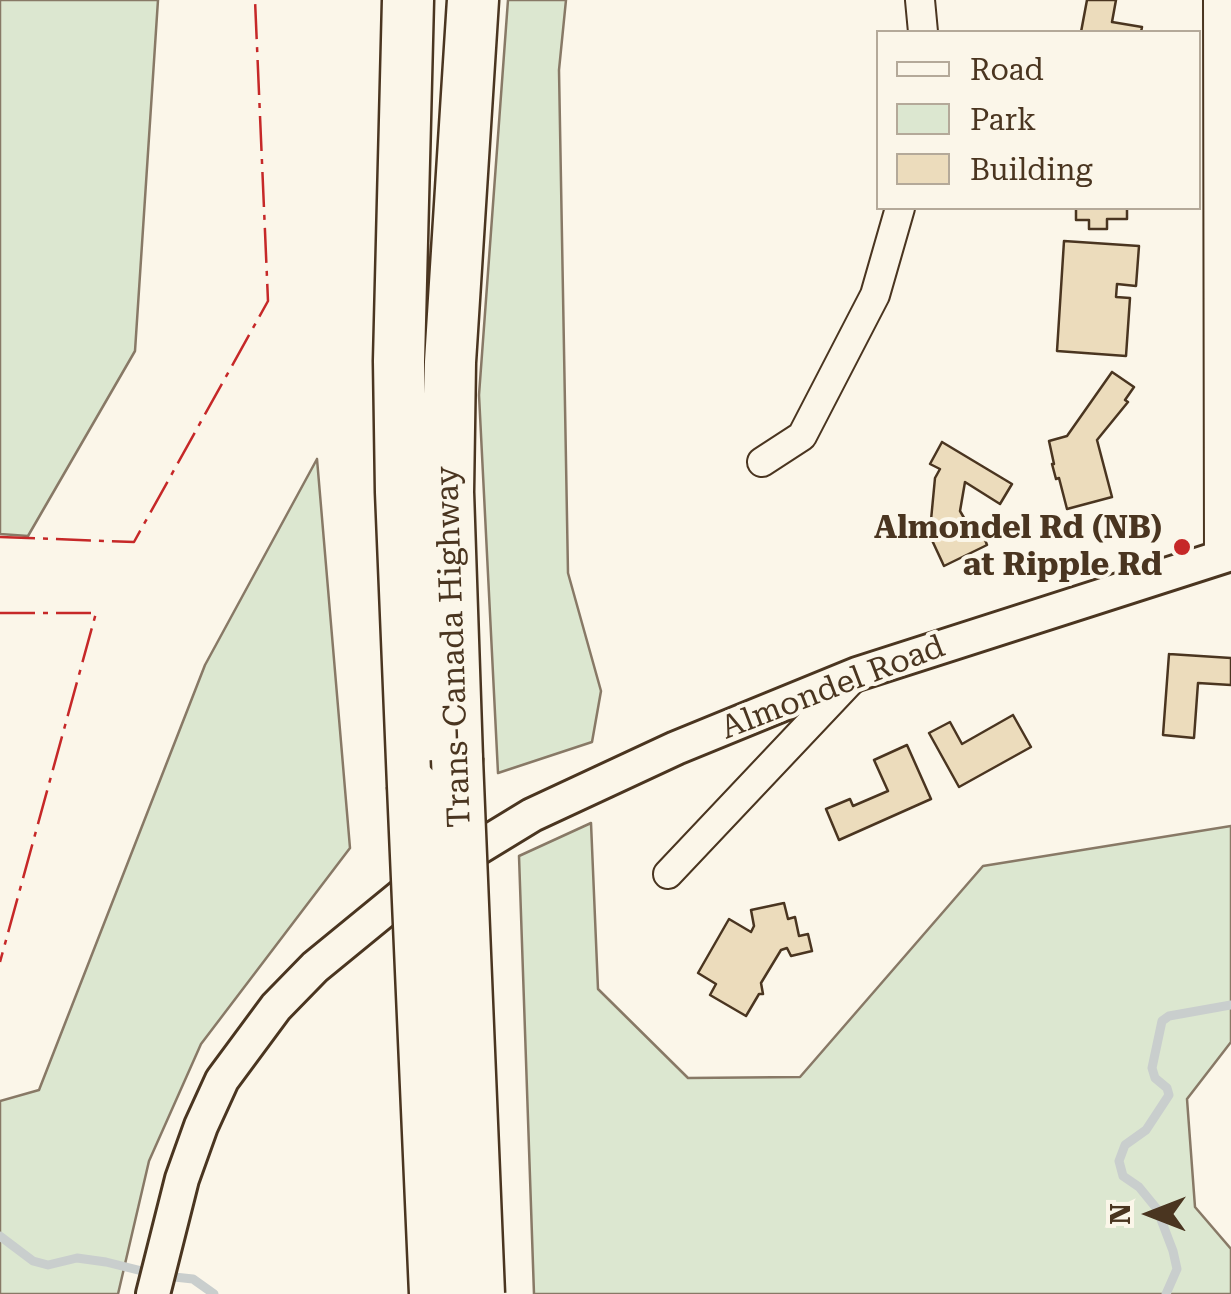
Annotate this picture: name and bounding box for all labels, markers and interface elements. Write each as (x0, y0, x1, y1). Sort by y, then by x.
legend (876, 30, 1201, 210)
text: Road (970, 52, 1044, 87)
text: Park (970, 102, 1036, 137)
text: Building (970, 152, 1093, 187)
street label: Trans-Canada Highway (428, 465, 480, 829)
place label: Almondel Rd (NB) at Ripple Rd (874, 510, 1162, 585)
marker: Almondel Rd (NB) at Ripple Rd (1171, 536, 1193, 558)
street label: Almondel Road (716, 628, 950, 748)
north arrow (1101, 1164, 1201, 1264)
text: N (1104, 1203, 1137, 1225)

